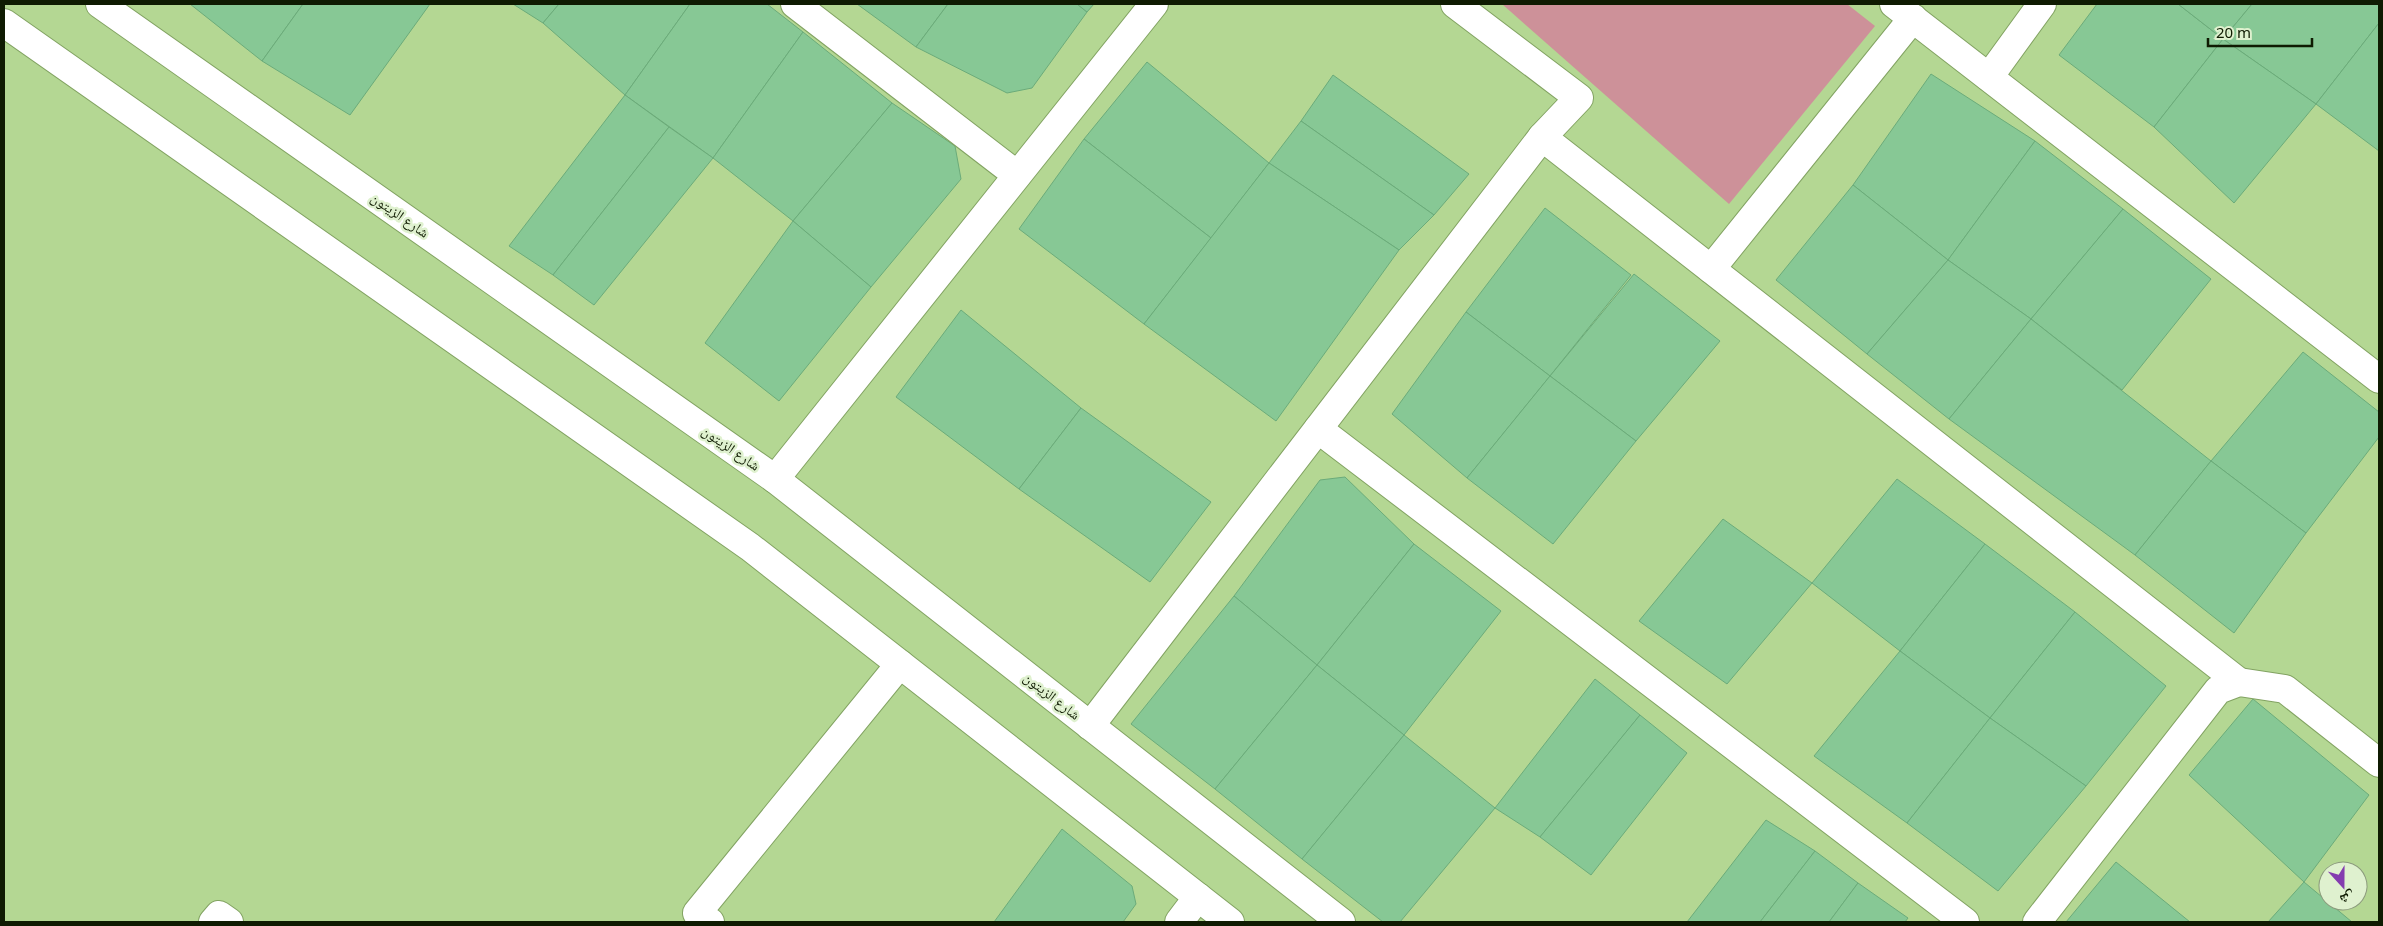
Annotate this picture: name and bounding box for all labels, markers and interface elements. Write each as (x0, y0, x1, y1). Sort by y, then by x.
scale bar (2208, 15, 2312, 47)
text: 20 m (2216, 22, 2251, 42)
street label: شارع الزيتون (367, 188, 433, 242)
street label: شارع الزيتون (698, 421, 764, 475)
street label: شارع الزيتون (1020, 668, 1084, 724)
north arrow (2318, 861, 2368, 911)
text: ش (2337, 887, 2358, 910)

